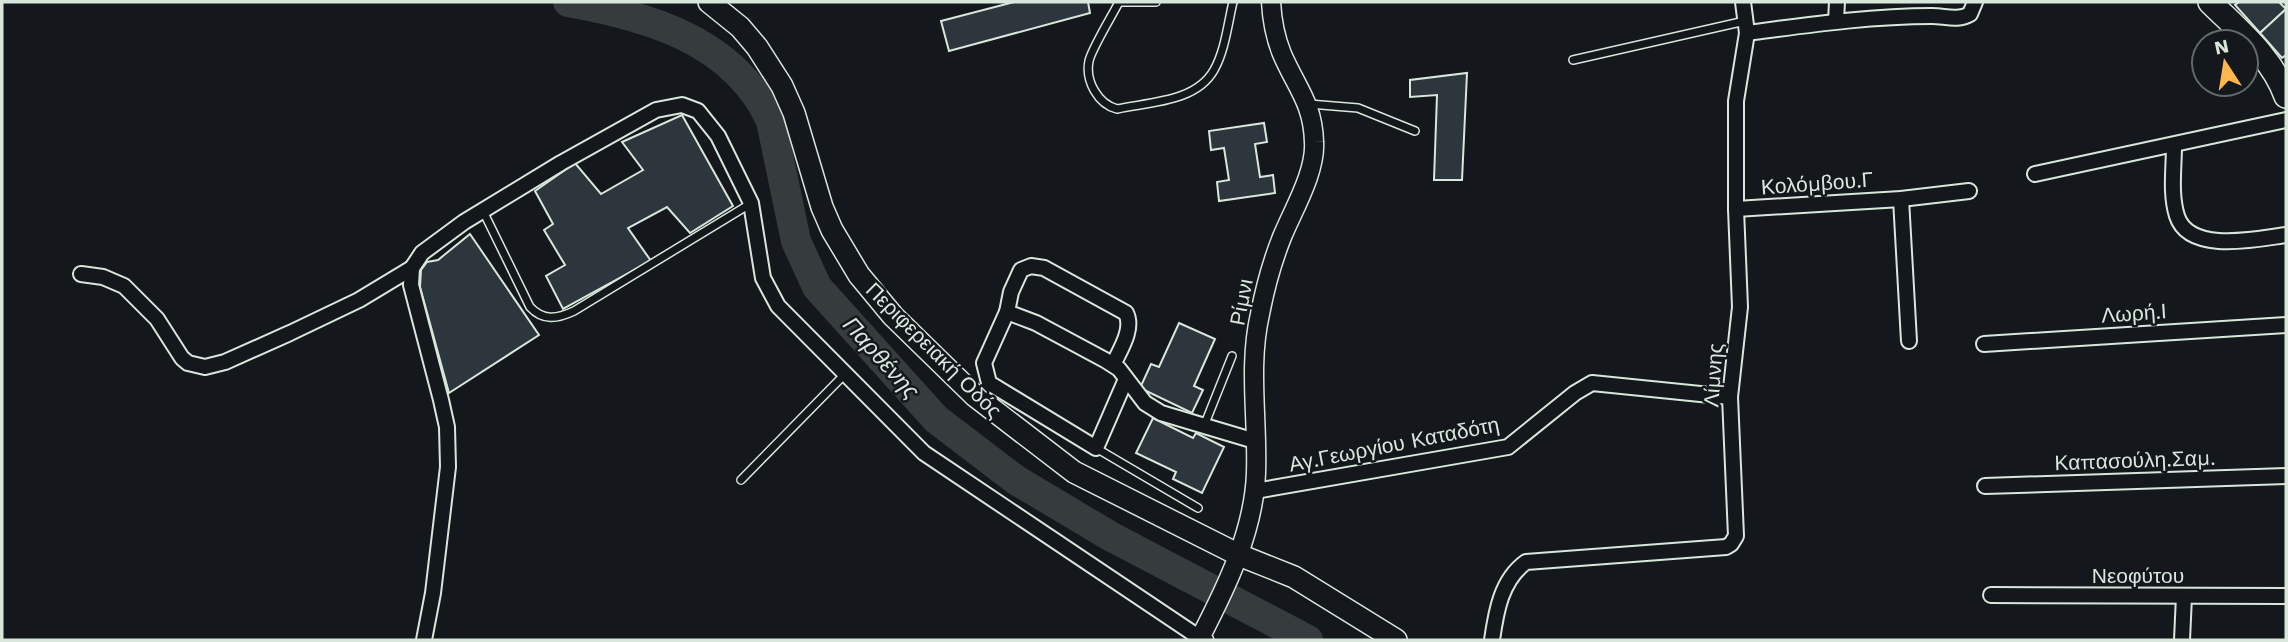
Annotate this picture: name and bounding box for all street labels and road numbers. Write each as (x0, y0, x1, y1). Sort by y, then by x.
street label: Κολόμβου.Γ (1760, 167, 1874, 199)
street label: Ρίμνι (1224, 276, 1258, 327)
street label: Περιφερειακή Οδός (861, 277, 1007, 423)
street label: Λωρή.Ι (2100, 298, 2168, 328)
street label: Λίμνης (1698, 342, 1728, 408)
street label: Αγ.Γεωργίου Καταδότη (1287, 411, 1501, 477)
street label: Καπασούλη.Σαμ. (2054, 445, 2216, 475)
street label: Νεοφύτου (2092, 563, 2184, 588)

